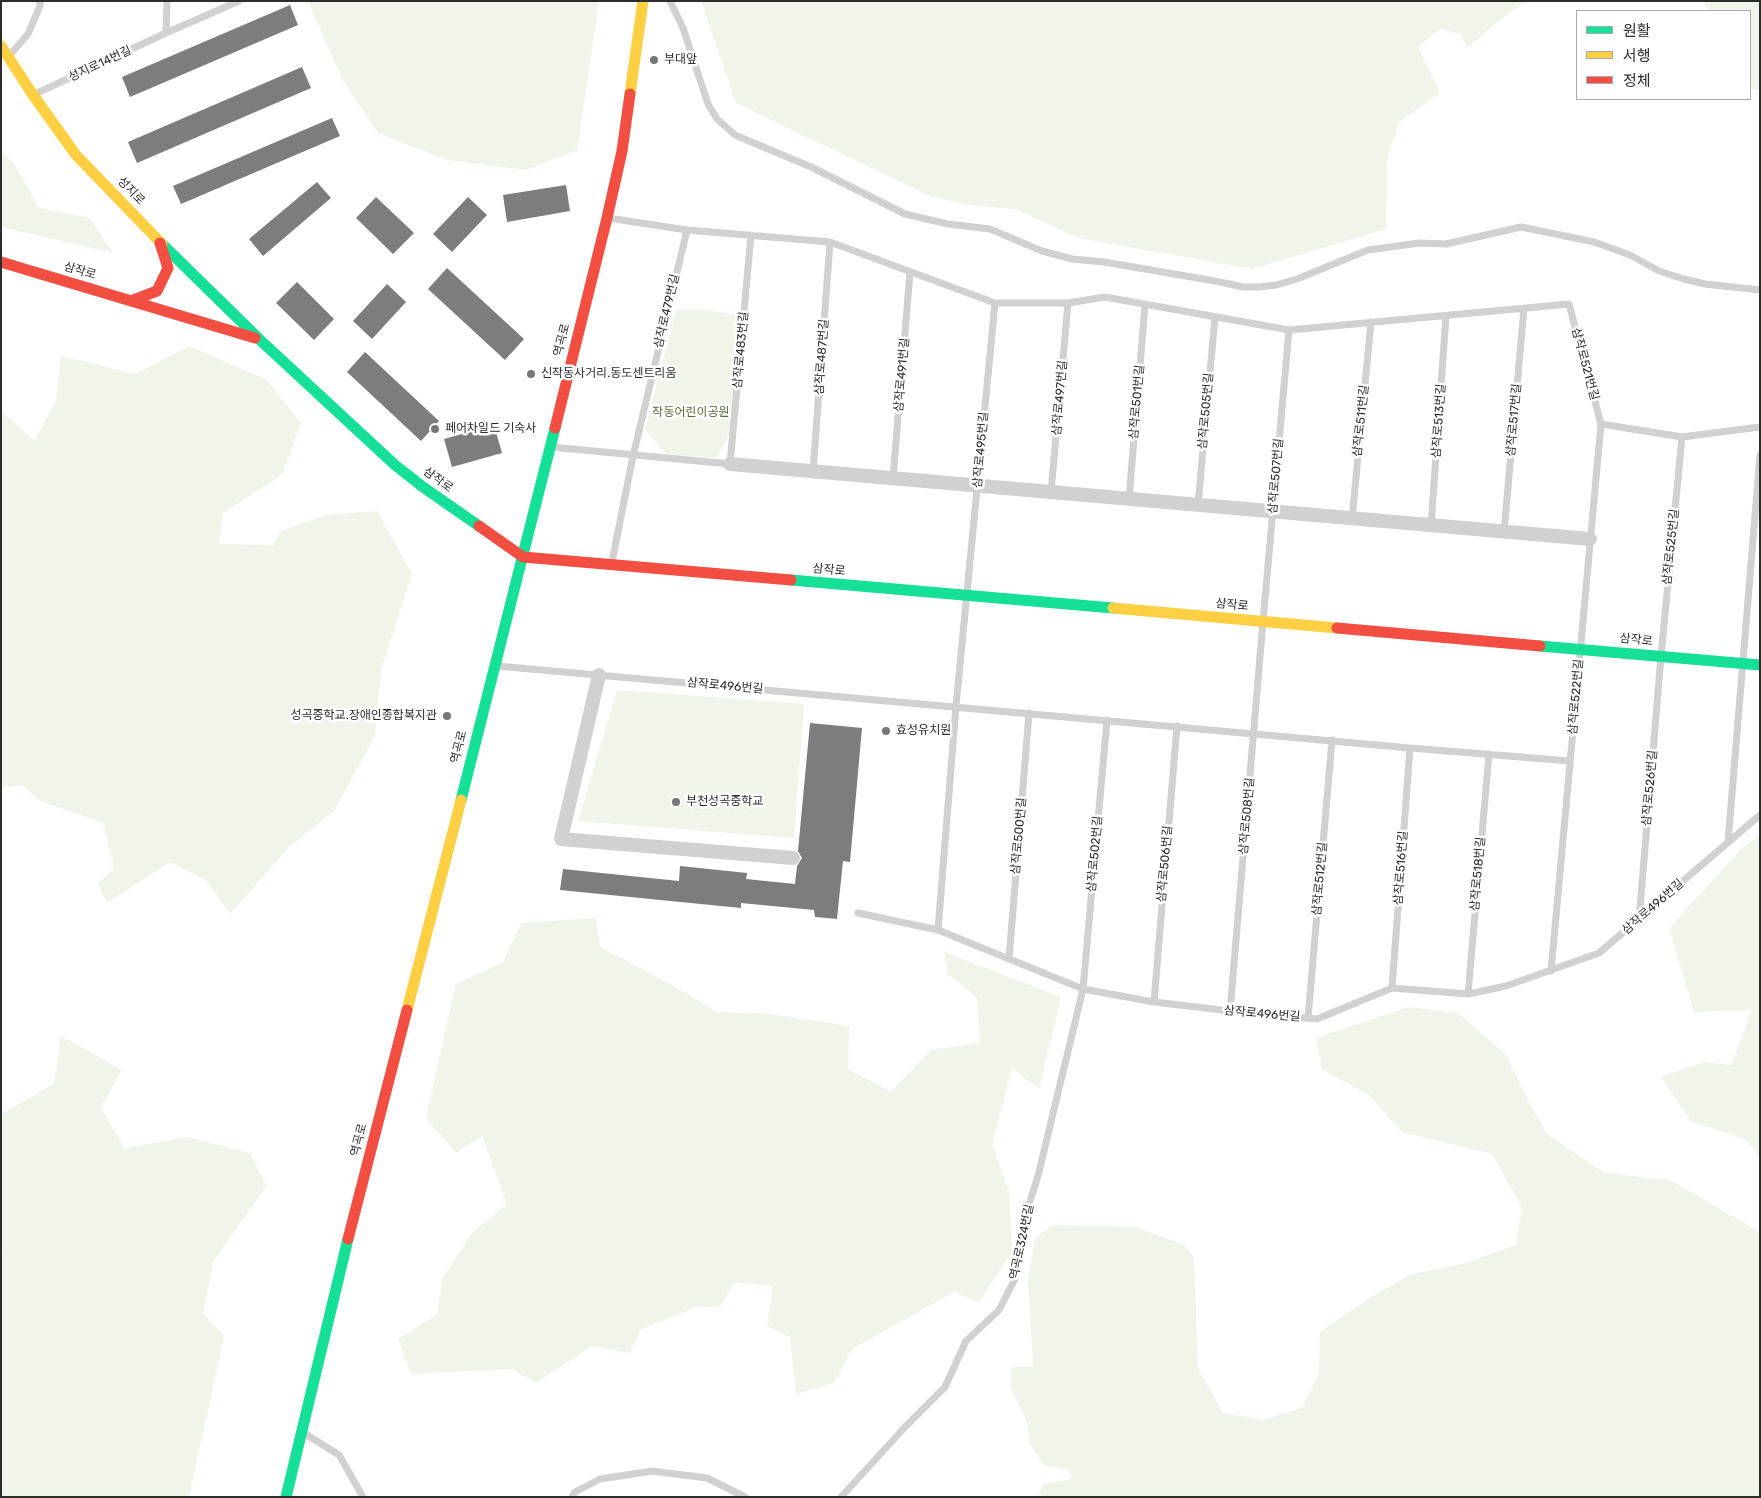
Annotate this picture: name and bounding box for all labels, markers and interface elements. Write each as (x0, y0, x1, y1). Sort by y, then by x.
legend (1576, 10, 1751, 100)
text: 원활 (1623, 22, 1651, 40)
street label: 성지로14번길 (66, 43, 134, 85)
text: 서행 (1623, 47, 1651, 65)
place label: 부대앞 (664, 53, 697, 67)
marker: 부대앞 (648, 54, 660, 66)
text: 정체 (1623, 72, 1651, 90)
street label: 성지로 (114, 174, 148, 208)
street label: 삼작로 (62, 260, 98, 282)
street label: 삼작로479번길 (651, 272, 683, 350)
street label: 삼작로483번길 (730, 311, 752, 389)
street label: 삼작로487번길 (812, 318, 832, 396)
street label: 역곡로 (551, 322, 573, 358)
street label: 삼작로521번길 (1568, 326, 1602, 402)
street label: 삼작로491번길 (892, 337, 912, 413)
street label: 삼작로497번길 (1050, 360, 1070, 436)
street label: 삼작로501번길 (1127, 364, 1147, 440)
place label: 신작동사거리.동도센트리움 (541, 367, 677, 381)
marker: 신작동사거리.동도센트리움 (525, 368, 537, 380)
street label: 삼작로505번길 (1195, 372, 1217, 450)
street label: 삼작로513번길 (1429, 383, 1449, 459)
street label: 삼작로517번길 (1504, 383, 1524, 457)
street label: 삼작로511번길 (1350, 384, 1372, 458)
park label: 작동어린이공원 (652, 406, 730, 420)
street label: 삼작로495번길 (970, 411, 992, 489)
place label: 페어차일드 기숙사 (445, 422, 536, 436)
marker: 페어차일드 기숙사 (429, 423, 441, 435)
street label: 삼작로507번길 (1266, 437, 1286, 515)
street label: 삼작로 (420, 464, 456, 496)
street label: 삼작로525번길 (1660, 508, 1682, 586)
street label: 삼작로 (812, 561, 846, 579)
street label: 삼작로 (1215, 596, 1249, 614)
street label: 삼작로 (1619, 631, 1653, 649)
street label: 삼작로522번길 (1565, 658, 1587, 736)
street label: 삼작로496번길 (686, 675, 764, 697)
place label: 성곡중학교.장애인종합복지관 (290, 709, 437, 723)
marker: 성곡중학교.장애인종합복지관 (441, 710, 453, 722)
place label: 효성유치원 (896, 724, 951, 738)
marker: 효성유치원 (880, 725, 892, 737)
street label: 역곡로 (448, 729, 470, 765)
street label: 삼작로526번길 (1639, 749, 1661, 827)
street label: 삼작로508번길 (1236, 777, 1258, 855)
place label: 부천성곡중학교 (686, 795, 763, 809)
marker: 부천성곡중학교 (670, 796, 682, 808)
street label: 삼작로500번길 (1008, 797, 1030, 875)
street label: 삼작로502번길 (1084, 815, 1106, 893)
street label: 삼작로506번길 (1154, 825, 1176, 903)
street label: 삼작로516번길 (1391, 830, 1411, 906)
street label: 삼작로518번길 (1468, 836, 1488, 912)
street label: 삼작로512번길 (1310, 841, 1330, 917)
street label: 삼작로496번길 (1619, 876, 1687, 938)
street label: 삼작로496번길 (1223, 1003, 1301, 1025)
street label: 역곡로 (348, 1122, 370, 1158)
street label: 역곡로324번길 (1007, 1203, 1037, 1281)

